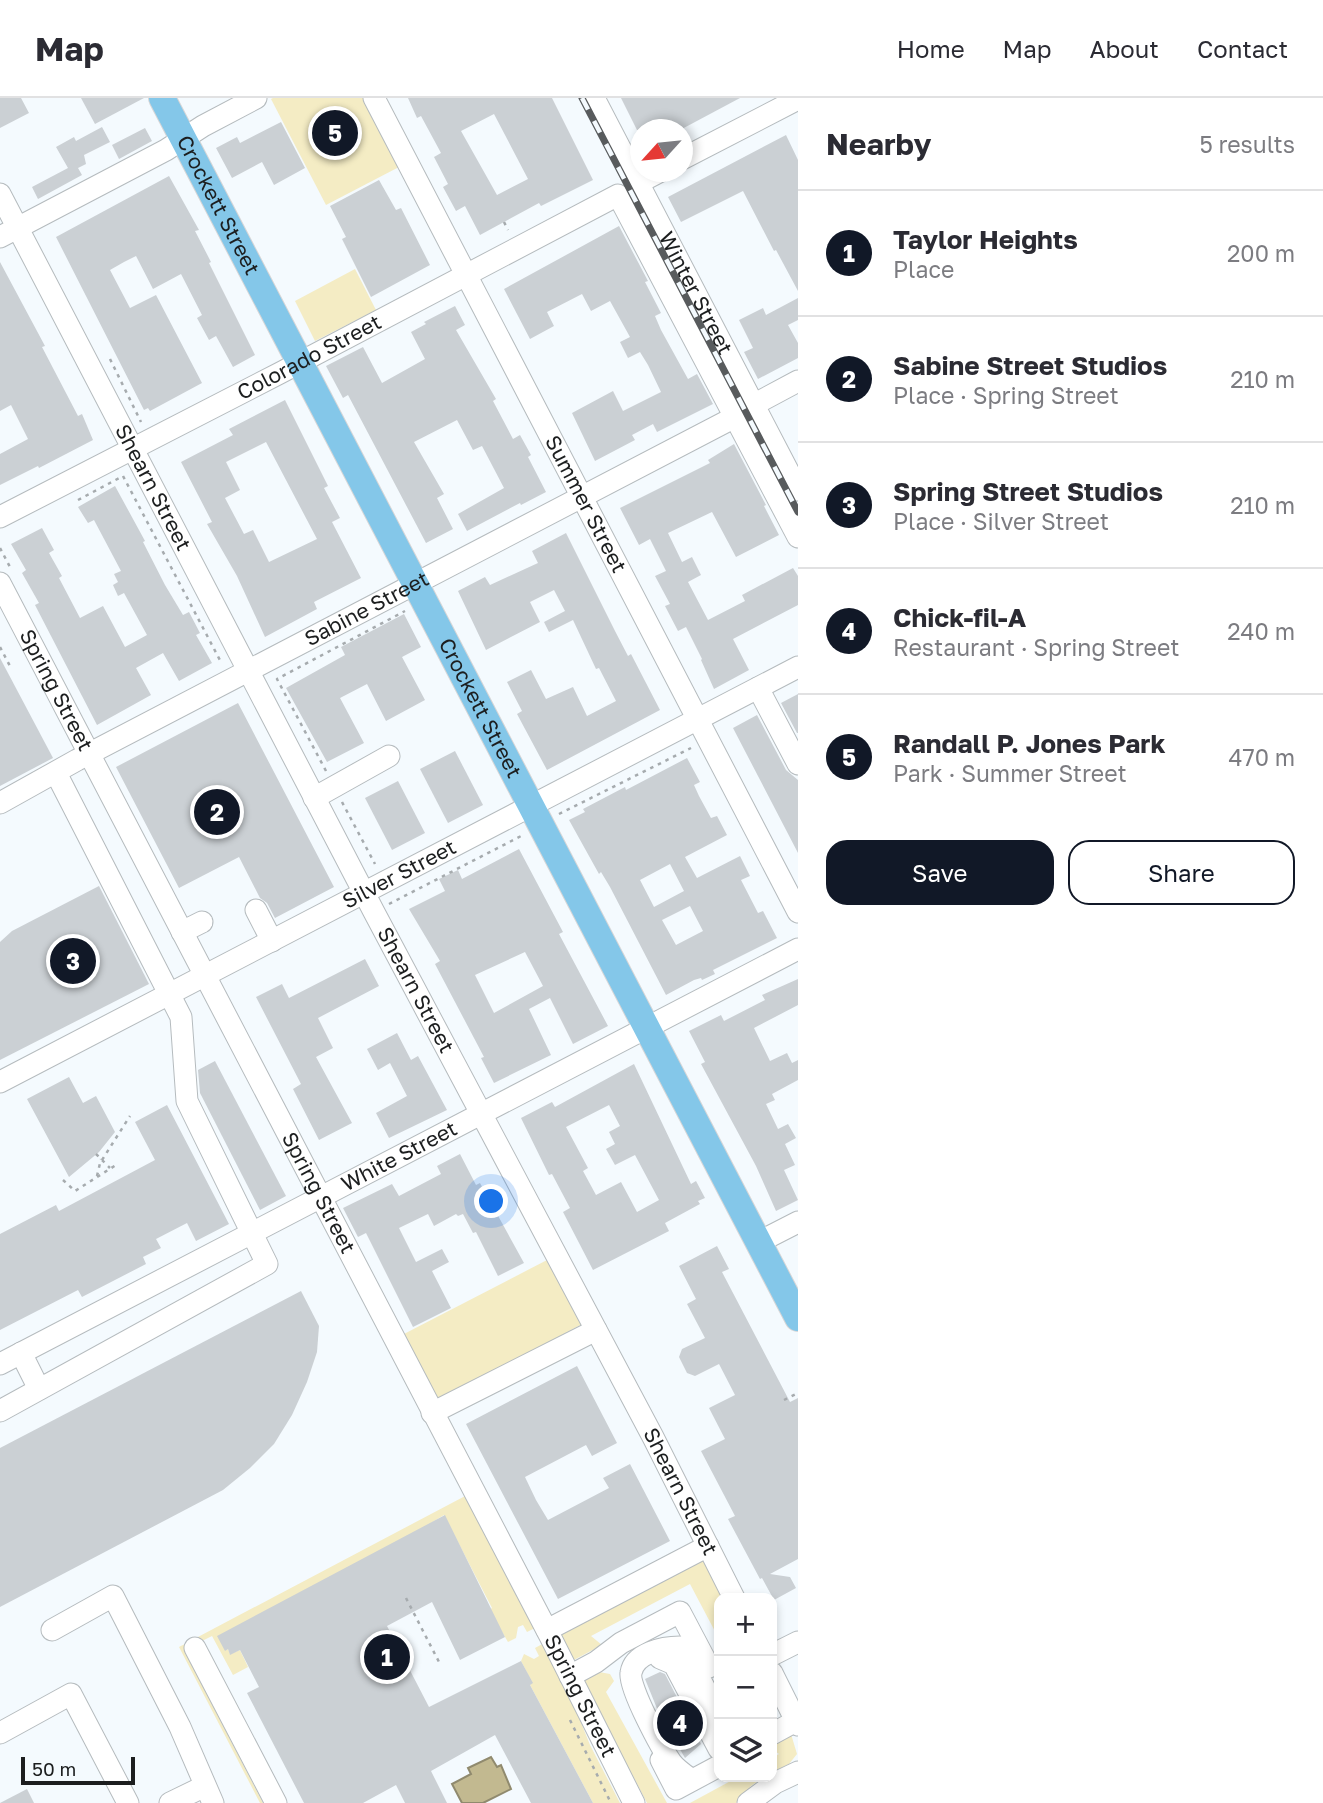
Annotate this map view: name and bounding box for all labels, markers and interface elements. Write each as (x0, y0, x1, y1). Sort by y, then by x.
text: Map (35, 29, 104, 68)
text: Home (897, 34, 965, 63)
text: Map (1003, 34, 1052, 63)
text: About (1090, 34, 1159, 63)
text: Contact (1197, 34, 1288, 63)
pin: 5 (312, 107, 358, 159)
north arrow (630, 119, 693, 182)
text: Nearby (826, 126, 931, 162)
text: 5 results (1199, 130, 1295, 158)
street label: Crockett Street (172, 131, 266, 279)
text: Taylor Heights (893, 224, 1078, 255)
street label: Winter Street (654, 227, 739, 358)
text: 1 (843, 239, 855, 267)
text: 200 m (1227, 239, 1295, 267)
text: Place (893, 255, 954, 283)
street label: Colorado Street (232, 308, 385, 405)
text: Sabine Street Studios (893, 350, 1167, 381)
text: 2 (842, 365, 856, 393)
text: 210 m (1230, 365, 1295, 393)
text: Place · Spring Street (893, 381, 1119, 409)
street label: Shearn Street (110, 419, 197, 555)
street label: Summer Street (540, 431, 633, 577)
text: Spring Street Studios (893, 476, 1163, 507)
text: 3 (842, 491, 856, 519)
text: 210 m (1230, 491, 1295, 519)
text: Place · Silver Street (893, 507, 1109, 535)
street label: Sabine Street (300, 565, 433, 651)
text: Chick-fil-A (893, 602, 1026, 633)
text: 4 (842, 617, 856, 645)
text: 240 m (1227, 617, 1295, 645)
street label: Spring Street (14, 625, 99, 755)
street label: Crockett Street (434, 633, 528, 782)
text: Restaurant · Spring Street (893, 633, 1179, 661)
text: Randall P. Jones Park (893, 728, 1166, 759)
text: 5 (842, 743, 856, 771)
text: 470 m (1228, 743, 1295, 771)
text: Park · Summer Street (893, 759, 1127, 787)
pin: 2 (194, 786, 240, 838)
street label: Silver Street (338, 833, 460, 914)
button: Save (826, 840, 1054, 905)
button: Share (1068, 840, 1295, 905)
street label: Shearn Street (372, 922, 460, 1057)
pin: 3 (50, 935, 96, 987)
street label: White Street (337, 1115, 461, 1196)
street label: Spring Street (277, 1127, 362, 1258)
your location (474, 1184, 508, 1218)
street label: Shearn Street (638, 1423, 724, 1559)
map controls (714, 1593, 777, 1782)
button: + (714, 1593, 777, 1656)
street label: Spring Street (539, 1630, 623, 1761)
pin: 1 (364, 1631, 410, 1683)
button: − (714, 1656, 777, 1719)
pin: 4 (657, 1697, 703, 1749)
button: layers (714, 1719, 777, 1782)
scale bar (21, 1754, 135, 1786)
text: 50 m (32, 1757, 76, 1780)

